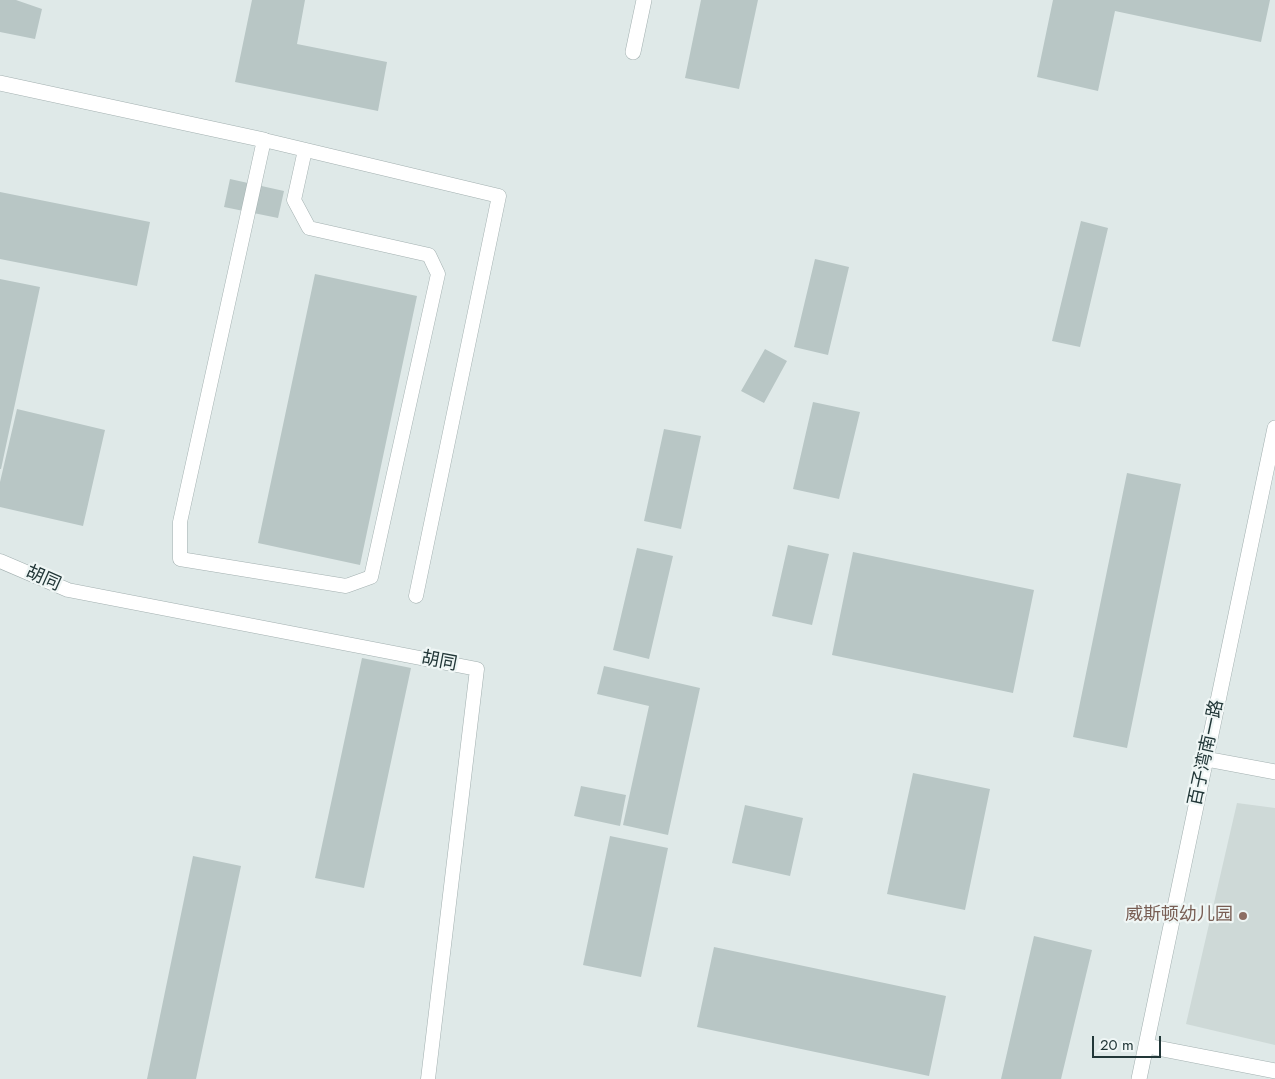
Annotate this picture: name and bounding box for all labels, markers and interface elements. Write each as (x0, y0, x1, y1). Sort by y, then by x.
street label: 胡同 (22, 562, 64, 596)
street label: 胡同 (419, 648, 459, 676)
street label: 百子湾南一路 (1185, 698, 1229, 808)
place label: 威斯顿幼儿园 (1125, 905, 1233, 927)
marker: 威斯顿幼儿园 (1237, 910, 1249, 922)
scale bar (1095, 1026, 1164, 1058)
text: 20 m (1100, 1034, 1134, 1056)

